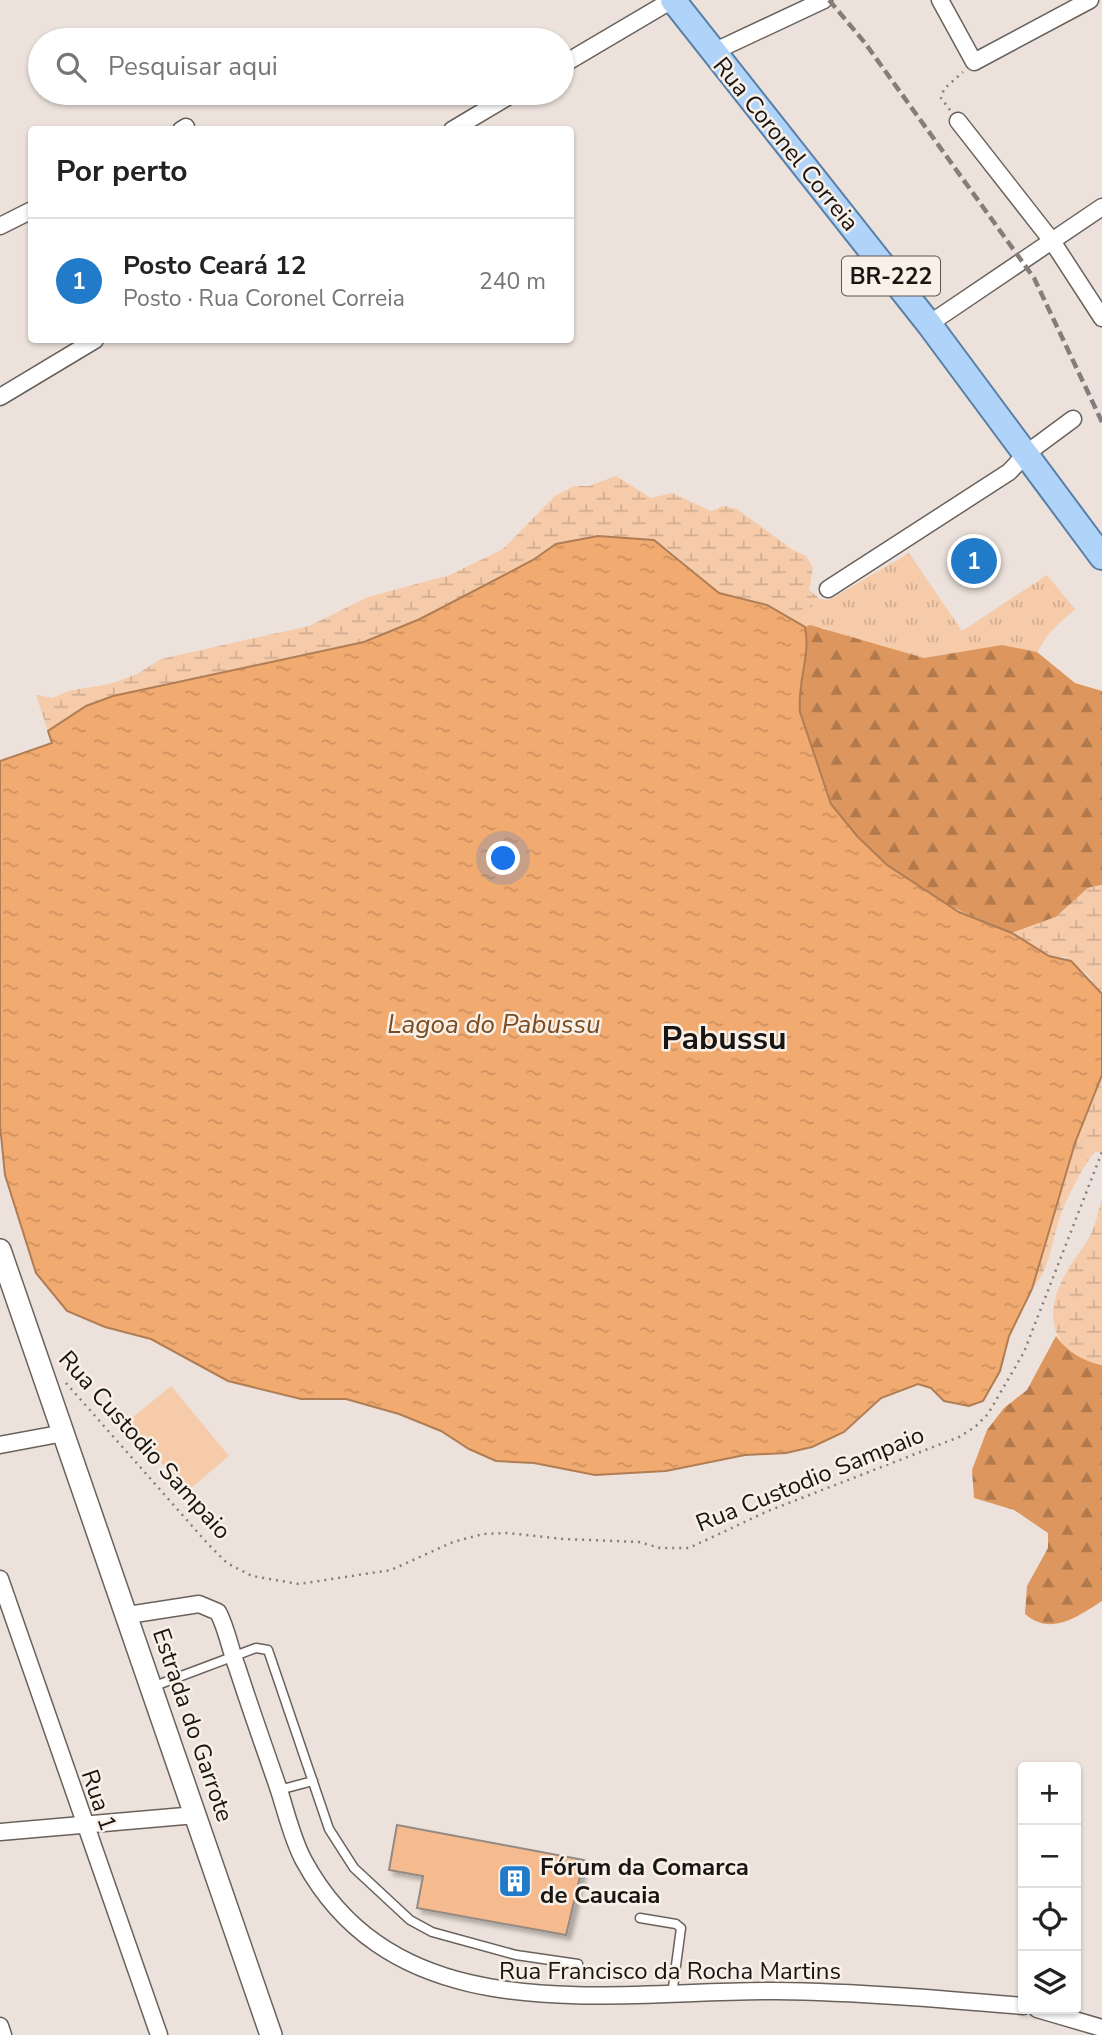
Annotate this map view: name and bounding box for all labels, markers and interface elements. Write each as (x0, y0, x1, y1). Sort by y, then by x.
search box (28, 28, 574, 105)
icon: search (52, 48, 90, 86)
text: Pesquisar aqui (108, 49, 278, 84)
street label: Rua Coronel Correia (706, 50, 866, 238)
text: Por perto (56, 151, 187, 192)
text: Posto Ceará 12 (123, 248, 306, 283)
road number: BR-222 (842, 256, 940, 296)
text: 1 (72, 266, 86, 297)
text: 240 m (479, 266, 546, 297)
text: Posto · Rua Coronel Correia (123, 283, 405, 314)
pin: 1 (951, 535, 997, 587)
your location (486, 841, 520, 875)
water label: Lagoa do Pabussu (387, 1007, 601, 1042)
district label: Pabussu (661, 1017, 787, 1060)
street label: Rua Custodio Sampaio (52, 1344, 238, 1546)
street label: Rua Custodio Sampaio (691, 1419, 929, 1539)
street label: Estrada do Garrote (145, 1624, 241, 1826)
map controls (1018, 1762, 1081, 2014)
button: + (1018, 1762, 1081, 1825)
street label: Rua 1 (74, 1765, 124, 1835)
button: − (1018, 1825, 1081, 1888)
place label: Fórum da Comarca de Caucaia (540, 1851, 749, 1911)
building icon: Fórum da Comarca de Caucaia (496, 1862, 534, 1900)
button: locate (1018, 1888, 1081, 1951)
button: layers (1018, 1951, 1081, 2014)
street label: Rua Francisco da Rocha Martins (499, 1955, 841, 1987)

